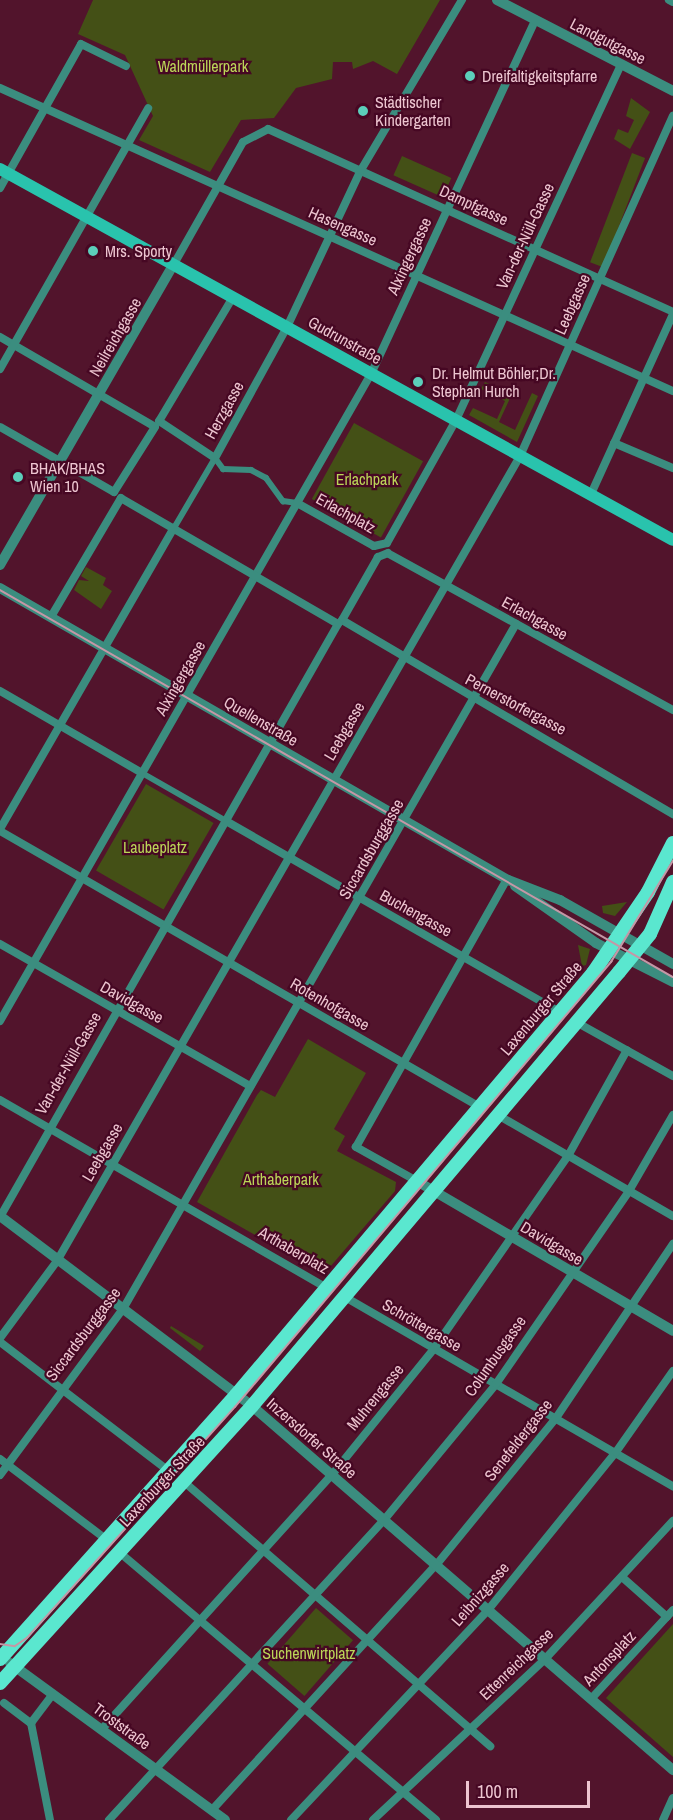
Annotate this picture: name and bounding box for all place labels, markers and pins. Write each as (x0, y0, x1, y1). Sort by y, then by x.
place label: Dreifaltigkeitspfarre (482, 66, 597, 86)
marker: Dreifaltigkeitspfarre (463, 69, 477, 83)
place label: Städtischer Kindergarten (375, 92, 451, 130)
marker: Städtischer Kindergarten (356, 104, 370, 118)
place label: Mrs. Sporty (105, 241, 172, 261)
marker: Mrs. Sporty (86, 244, 100, 258)
place label: Dr. Helmut Böhler;Dr. Stephan Hurch (432, 363, 556, 401)
marker: Dr. Helmut Böhler;Dr. Stephan Hurch (409, 373, 427, 391)
place label: BHAK/BHAS Wien 10 (30, 458, 105, 496)
marker: BHAK/BHAS Wien 10 (11, 470, 25, 484)

